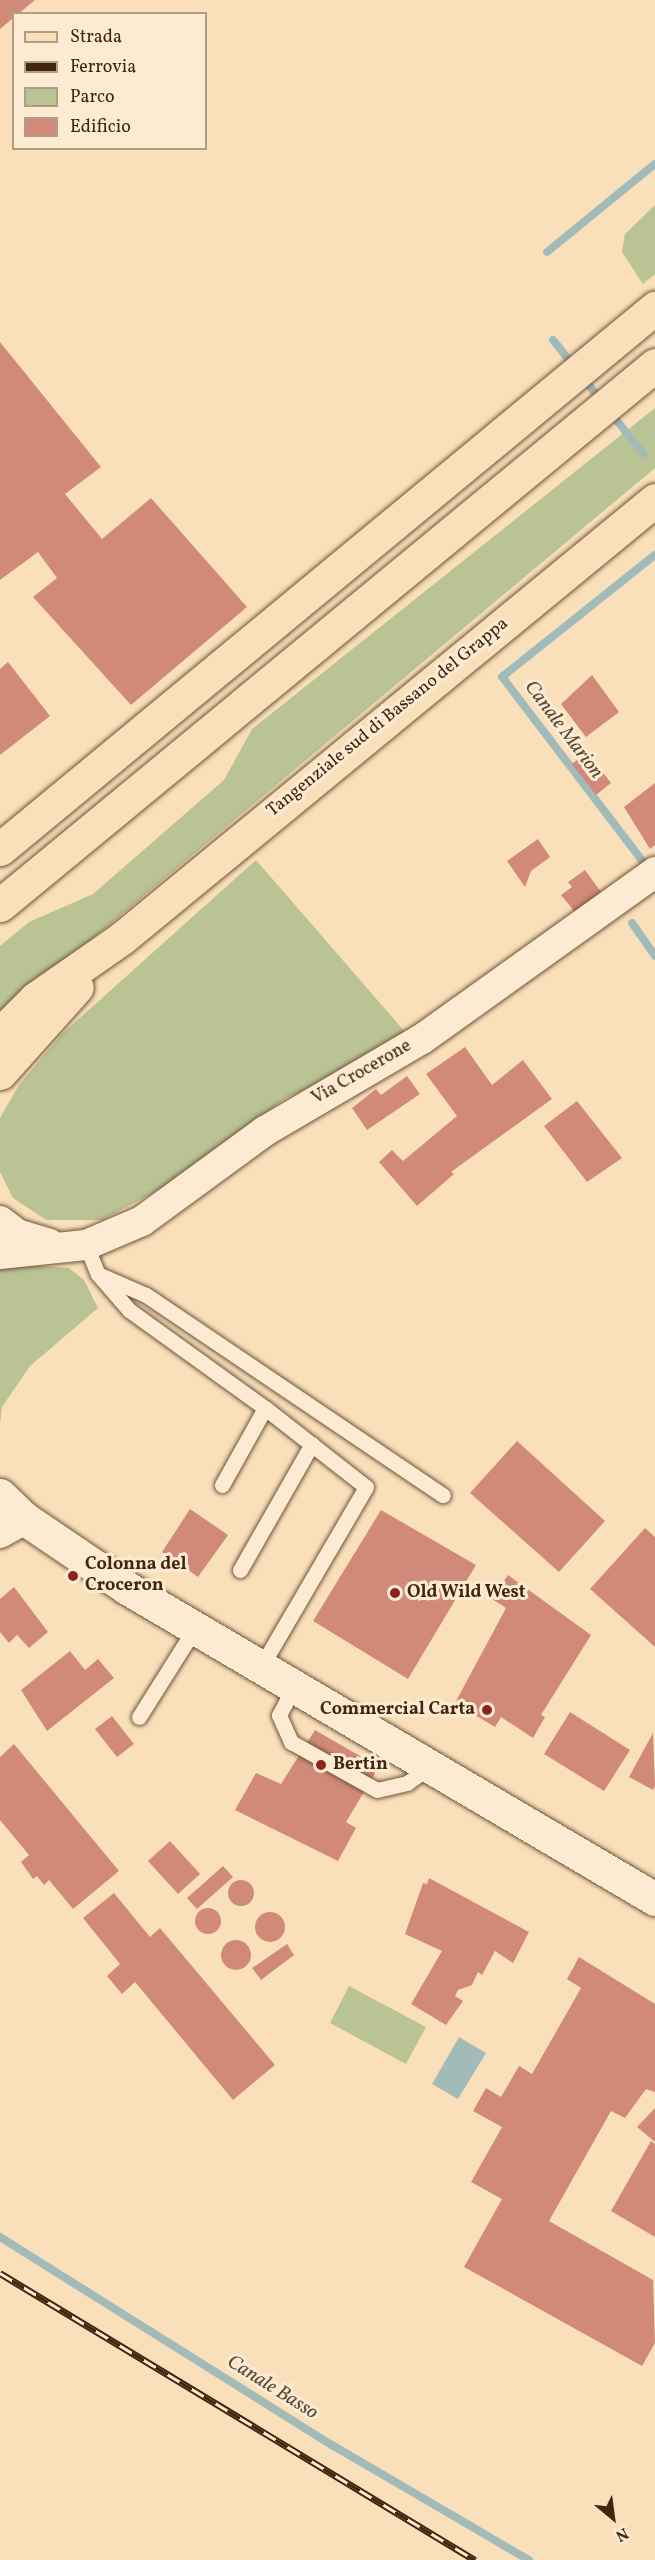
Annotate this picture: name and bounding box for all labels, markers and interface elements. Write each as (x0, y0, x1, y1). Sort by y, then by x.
legend (12, 12, 207, 150)
text: Strada (70, 25, 122, 50)
text: Ferrovia (70, 55, 136, 80)
text: Parco (70, 85, 115, 110)
text: Edificio (70, 115, 131, 140)
street label: Tangenziale sud di Bassano del Grappa (263, 614, 513, 822)
water label: Canale Marion (518, 676, 608, 784)
street label: Via Crocerone (308, 1036, 416, 1110)
place label: Colonna del Croceron (85, 1555, 187, 1598)
marker: Colonna del Croceron (66, 1569, 80, 1583)
place label: Old Wild West (407, 1582, 526, 1604)
marker: Old Wild West (388, 1586, 402, 1600)
place label: Commercial Carta (320, 1699, 475, 1721)
marker: Commercial Carta (480, 1703, 494, 1717)
place label: Bertin (333, 1754, 388, 1776)
marker: Bertin (314, 1758, 328, 1772)
water label: Canale Basso (222, 2351, 322, 2425)
north arrow (583, 2488, 643, 2548)
text: N (611, 2521, 632, 2546)

